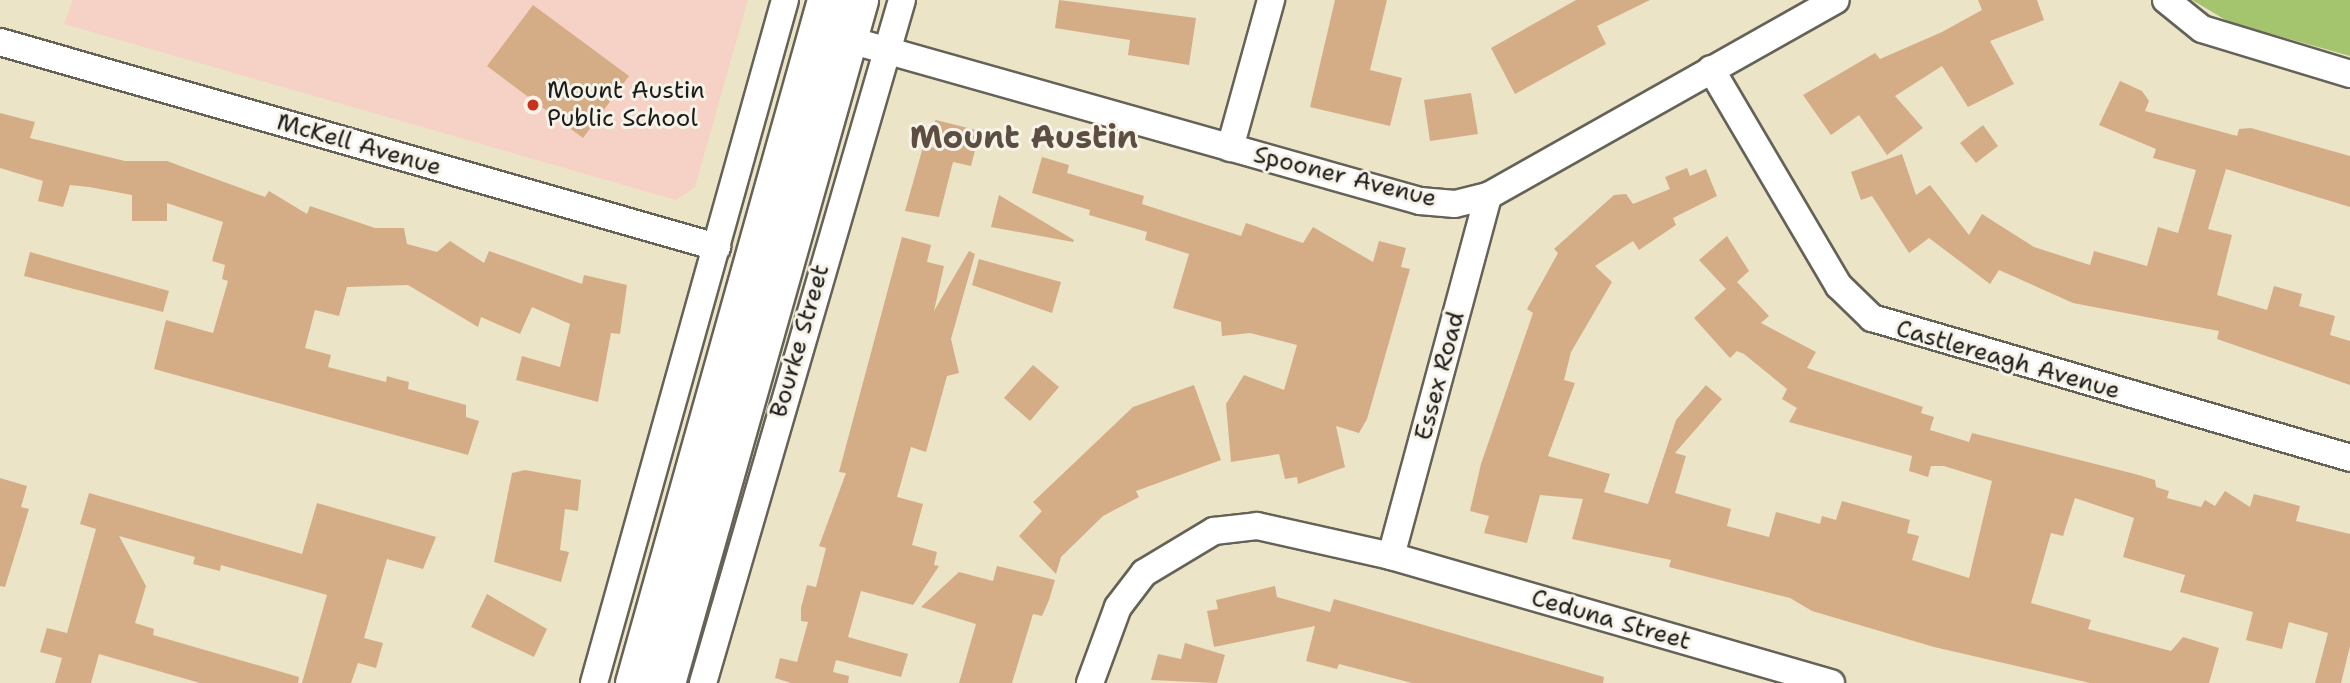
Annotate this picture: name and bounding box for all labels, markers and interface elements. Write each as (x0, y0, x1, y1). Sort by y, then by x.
place label: Mount Austin Public School (547, 77, 705, 133)
marker: Mount Austin Public School (525, 97, 541, 113)
street label: McKell Avenue (273, 108, 445, 182)
district label: Mount Austin (910, 118, 1138, 156)
street label: Spooner Avenue (1251, 140, 1439, 214)
street label: Bourke Street (764, 261, 836, 421)
street label: Essex Road (1409, 309, 1471, 443)
street label: Castlereagh Avenue (1893, 314, 2123, 406)
street label: Ceduna Street (1528, 583, 1694, 657)

